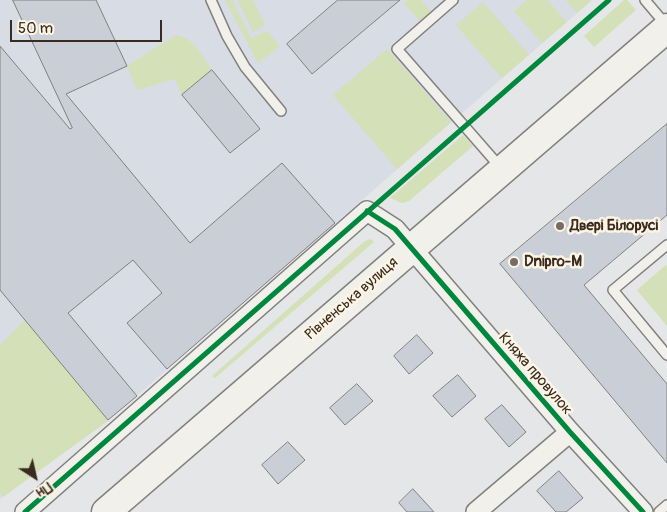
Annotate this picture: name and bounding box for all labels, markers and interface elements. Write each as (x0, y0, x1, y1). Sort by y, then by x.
scale bar (12, 10, 165, 42)
text: 50 m (18, 19, 53, 38)
place label: Двері Білорусі (570, 217, 658, 235)
marker: Двері Білорусі (554, 220, 566, 232)
place label: Dnipro-M (524, 253, 582, 271)
street label: Рівненська вулиця (302, 254, 402, 344)
marker: Dnipro-M (508, 256, 520, 268)
street label: Княжа провулок (494, 329, 576, 419)
north arrow (10, 452, 60, 502)
text: Пн (33, 478, 55, 501)

